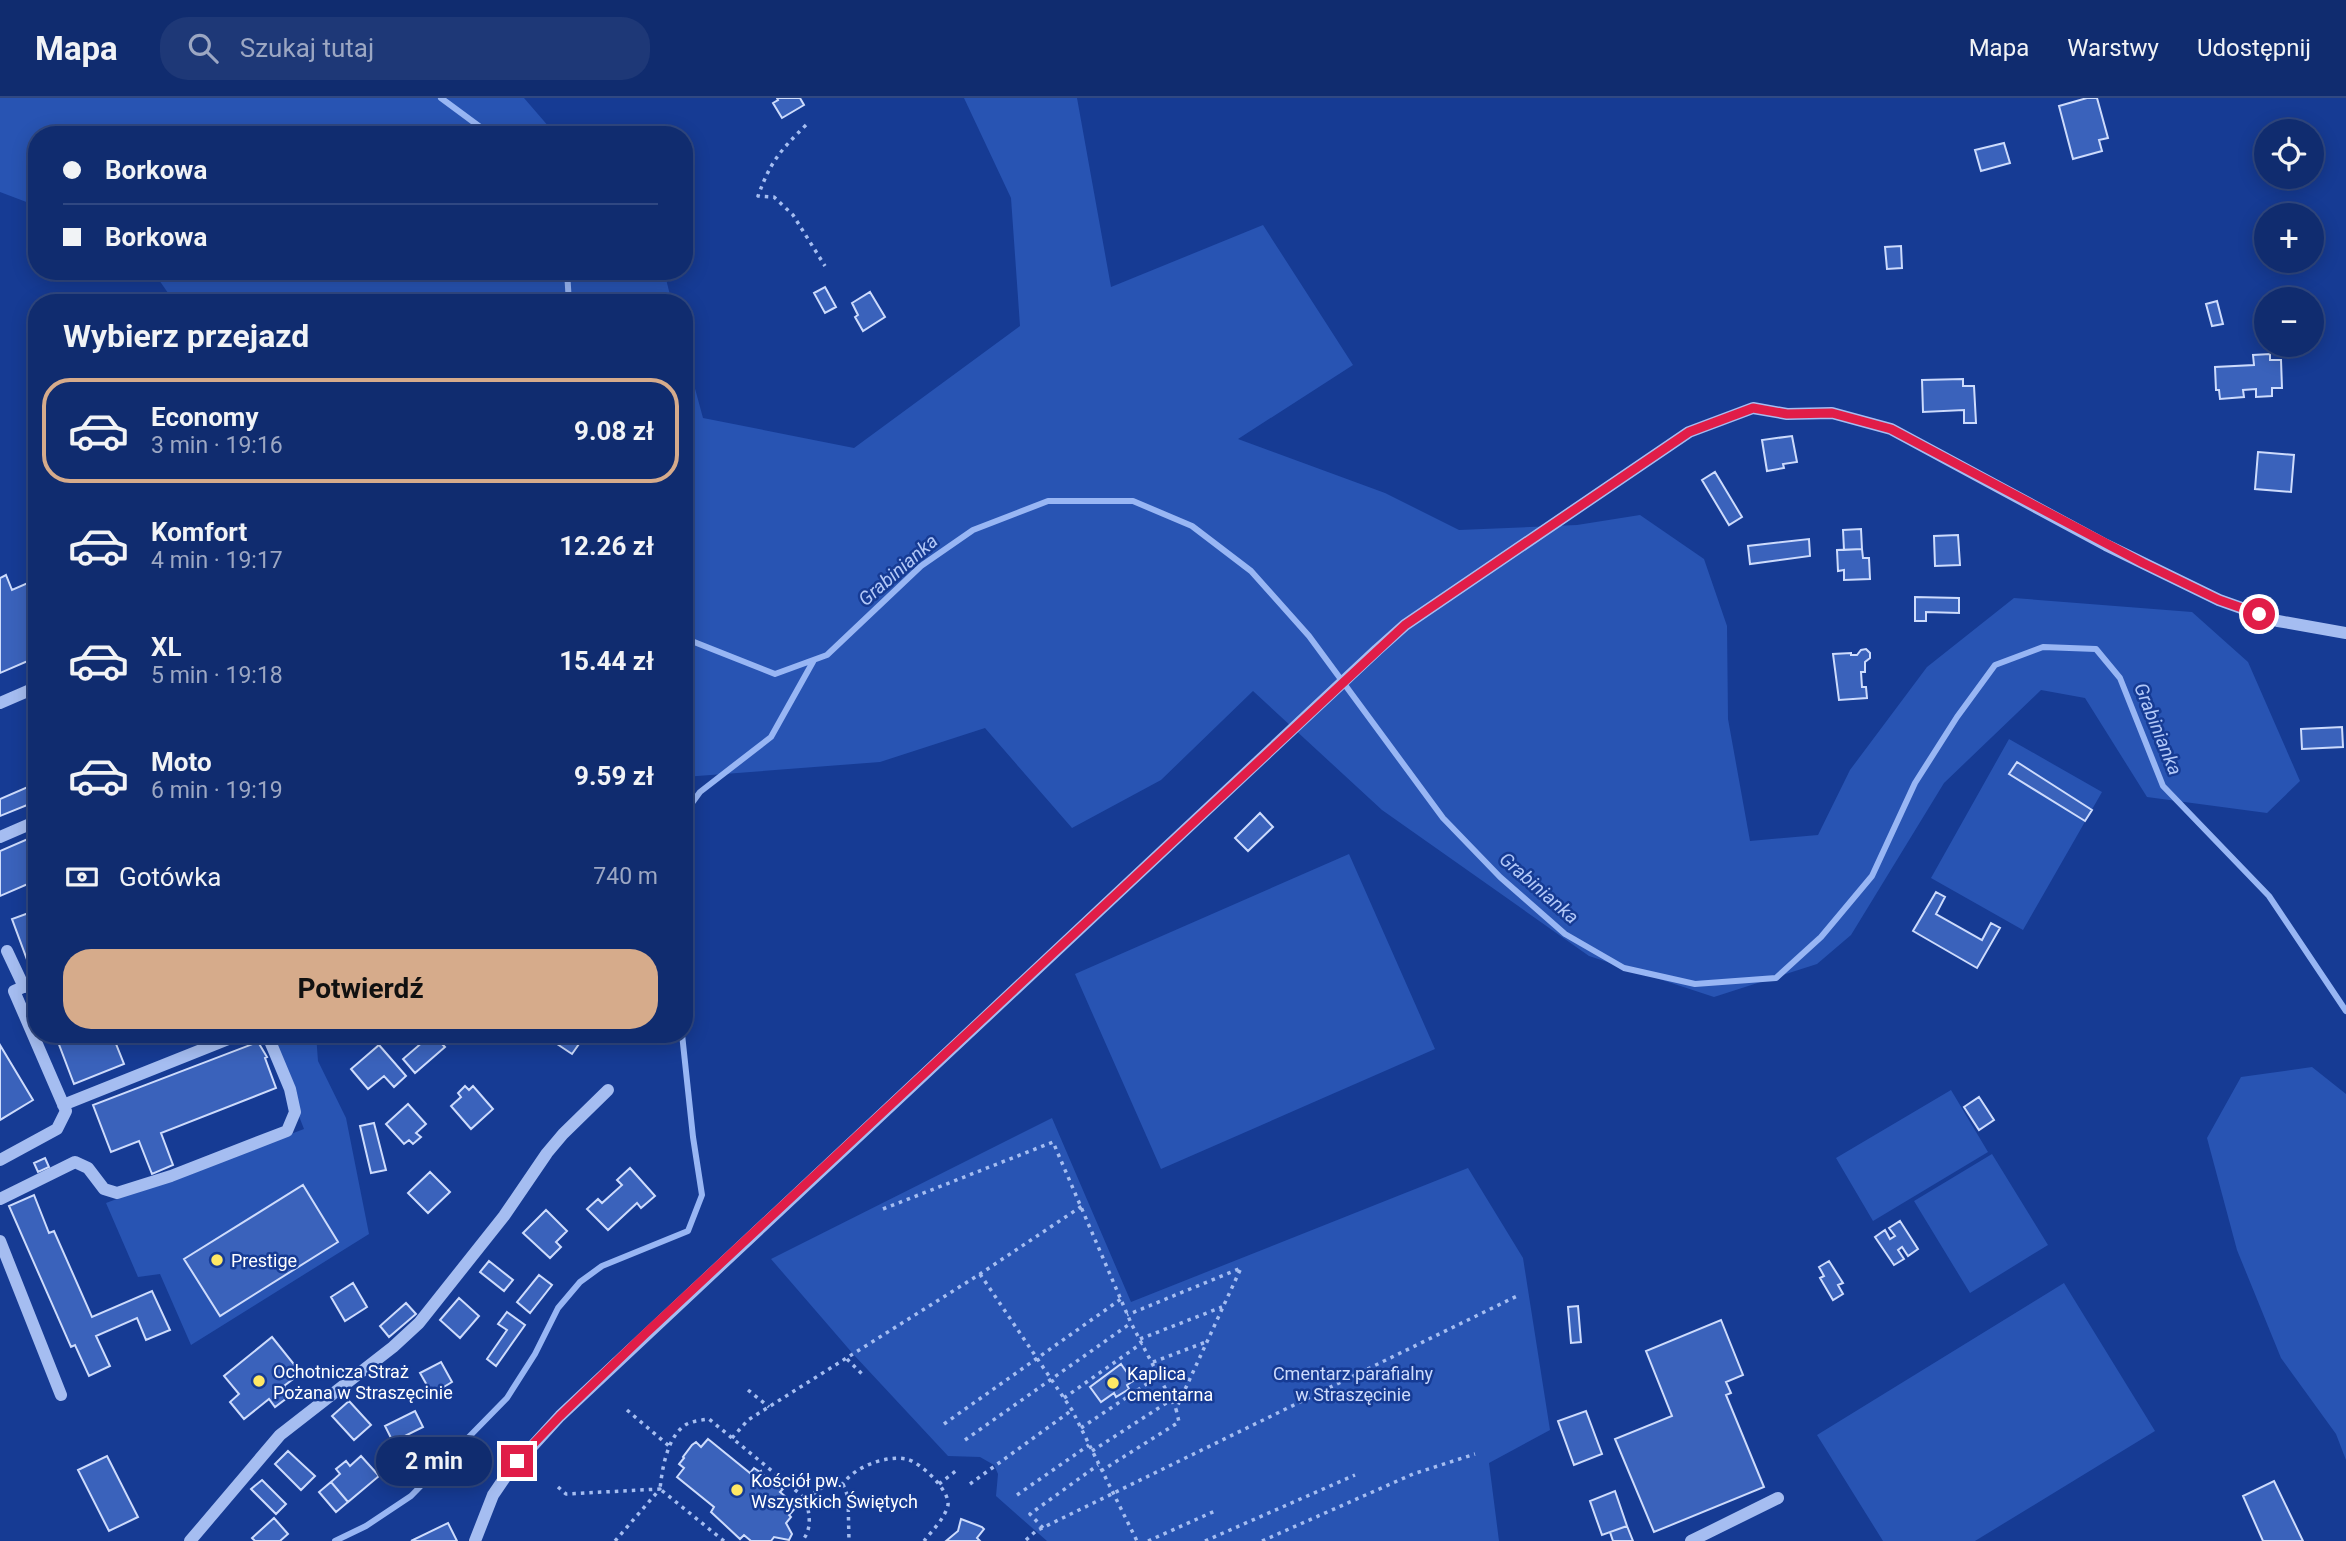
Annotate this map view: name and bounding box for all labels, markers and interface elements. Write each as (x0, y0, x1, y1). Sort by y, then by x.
search box (160, 17, 650, 80)
text: Mapa (35, 29, 118, 68)
icon: search (184, 29, 222, 67)
text: Szukaj tutaj (240, 33, 374, 63)
text: Mapa (1969, 34, 2029, 62)
text: Warstwy (2067, 34, 2159, 62)
text: Udostępnij (2197, 34, 2311, 62)
map controls (2254, 119, 2324, 357)
button: locate (2254, 119, 2324, 189)
text: Borkowa (105, 155, 207, 185)
button: + (2254, 203, 2324, 273)
text: Borkowa (105, 222, 207, 252)
button: − (2254, 287, 2324, 357)
text: Wybierz przejazd (63, 317, 309, 355)
icon: car (67, 399, 130, 462)
text: Economy (151, 402, 258, 432)
text: 9.08 zł (574, 416, 654, 446)
text: 3 min · 19:16 (151, 432, 283, 459)
icon: car (67, 514, 130, 577)
text: Komfort (151, 517, 247, 547)
water label: Grabinianka (854, 529, 942, 611)
text: 12.26 zł (559, 531, 654, 561)
text: 4 min · 19:17 (151, 547, 283, 574)
route start (2243, 598, 2275, 630)
icon: car (67, 629, 130, 692)
text: XL (151, 632, 182, 662)
text: 15.44 zł (559, 646, 654, 676)
text: 5 min · 19:18 (151, 662, 283, 689)
water label: Grabinianka (2129, 679, 2187, 779)
icon: car (67, 744, 130, 807)
text: Moto (151, 747, 212, 777)
text: 9.59 zł (574, 761, 654, 791)
text: 6 min · 19:19 (151, 777, 283, 804)
water label: Grabinianka (1495, 847, 1583, 929)
icon: cash (63, 858, 101, 896)
text: Gotówka (119, 862, 221, 892)
text: 740 m (593, 863, 658, 890)
button: Potwierdź (63, 949, 658, 1029)
place label: Prestige (231, 1250, 297, 1271)
marker: Prestige (209, 1252, 225, 1268)
place label: Ochotnicza Straż Pożana w Straszęcinie (273, 1361, 453, 1403)
place label: Kaplica cmentarna (1127, 1363, 1213, 1405)
park label: Cmentarz parafialny w Straszęcinie (1273, 1363, 1434, 1405)
marker: Ochotnicza Straż Pożana w Straszęcinie (251, 1373, 267, 1389)
marker: Kaplica cmentarna (1105, 1375, 1121, 1391)
callout: 2 min (377, 1436, 492, 1486)
route end (501, 1445, 533, 1477)
text: 2 min (405, 1448, 463, 1475)
place label: Kościół pw. Wszystkich Świętych (751, 1470, 918, 1512)
marker: Kościół pw. Wszystkich Świętych (729, 1482, 745, 1498)

